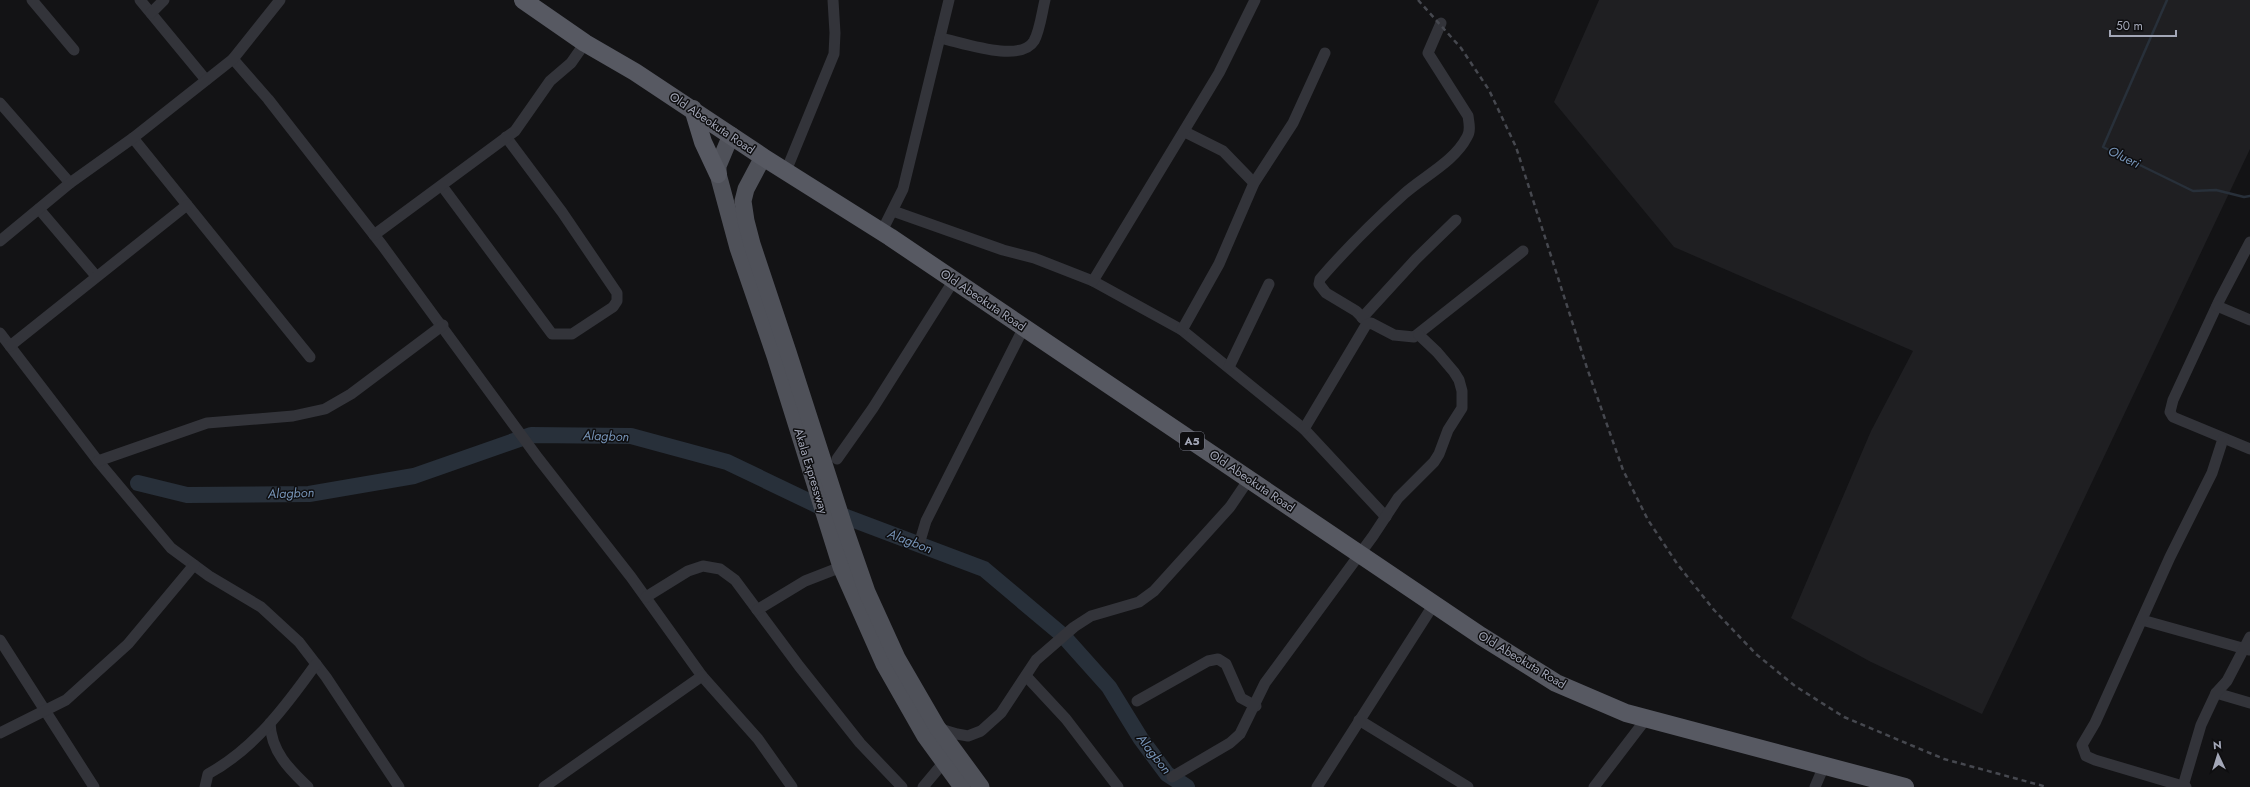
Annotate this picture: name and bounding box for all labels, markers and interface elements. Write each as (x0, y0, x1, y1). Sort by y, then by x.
scale bar (2110, 12, 2176, 38)
text: 50 m (2116, 17, 2143, 35)
street label: Old Abeokuta Road (666, 88, 758, 158)
water label: Olueri (2105, 141, 2144, 173)
street label: Old Abeokuta Road (937, 265, 1029, 335)
water label: Alagbon (582, 426, 630, 446)
street label: Akala Expressway (789, 426, 833, 517)
road number: A5 (1180, 432, 1204, 450)
street label: Old Abeokuta Road (1206, 446, 1298, 516)
water label: Alagbon (267, 483, 315, 503)
water label: Alagbon (884, 523, 935, 558)
street label: Old Abeokuta Road (1475, 627, 1569, 693)
water label: Alagbon (1132, 729, 1176, 778)
north arrow (2198, 735, 2238, 775)
text: N (2212, 737, 2222, 753)

